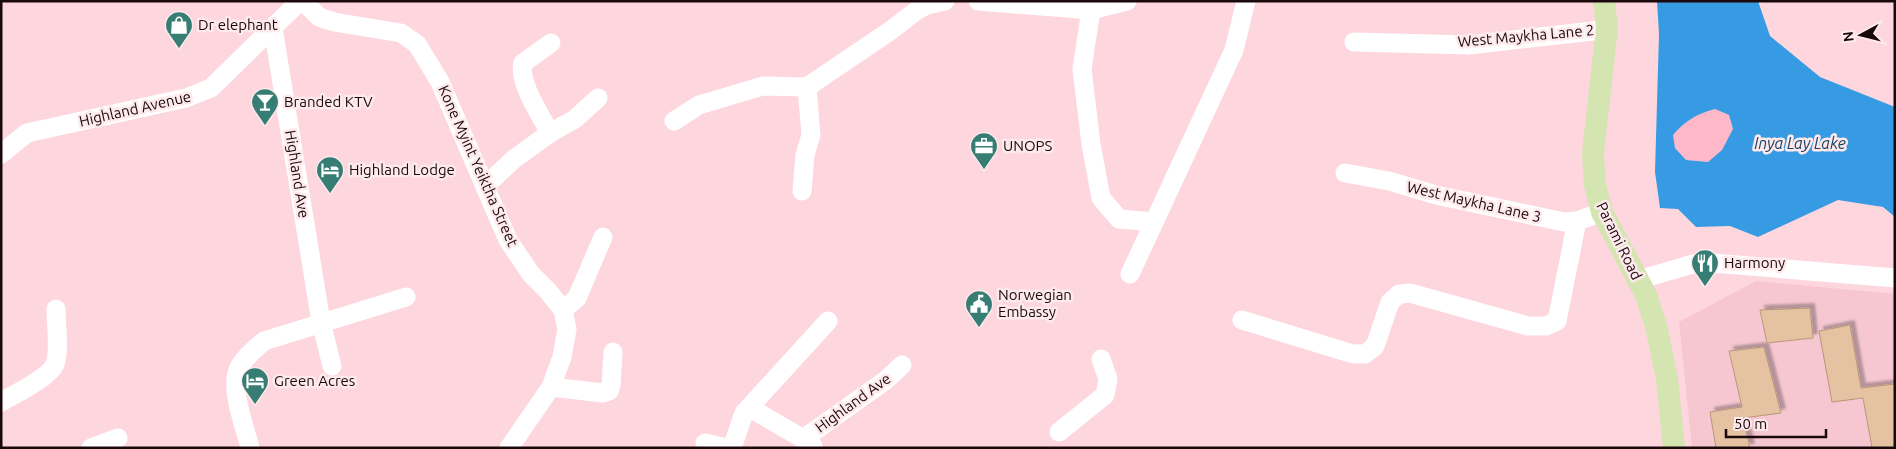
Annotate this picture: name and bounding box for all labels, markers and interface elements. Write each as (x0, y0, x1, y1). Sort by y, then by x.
shop icon: Dr elephant (164, 10, 194, 49)
north arrow (1836, 10, 1886, 60)
place label: Dr elephant (198, 16, 278, 33)
street label: West Maykha Lane 2 (1457, 21, 1595, 50)
text: N (1840, 30, 1857, 43)
street label: Kone Myint Yeiktha Street (435, 82, 522, 249)
street label: Highland Avenue (77, 87, 192, 130)
bar icon: Branded KTV (250, 87, 280, 126)
place label: Branded KTV (284, 93, 373, 110)
street label: Highland Ave (282, 129, 313, 219)
office icon: UNOPS (969, 131, 999, 170)
water label: Inya Lay Lake (1754, 134, 1846, 152)
place label: UNOPS (1003, 137, 1053, 154)
hotel icon: Highland Lodge (315, 155, 345, 194)
place label: Highland Lodge (349, 161, 455, 178)
street label: West Maykha Lane 3 (1405, 178, 1543, 225)
street label: Parami Road (1593, 199, 1646, 282)
restaurant icon: Harmony (1690, 248, 1720, 287)
place label: Harmony (1724, 254, 1785, 271)
place label: Norwegian Embassy (998, 286, 1072, 320)
public building icon: Norwegian Embassy (964, 289, 994, 328)
hotel icon: Green Acres (240, 366, 270, 405)
street label: Highland Ave (812, 370, 894, 436)
place label: Green Acres (274, 372, 355, 389)
scale bar (1726, 406, 1826, 438)
text: 50 m (1734, 415, 1767, 432)

